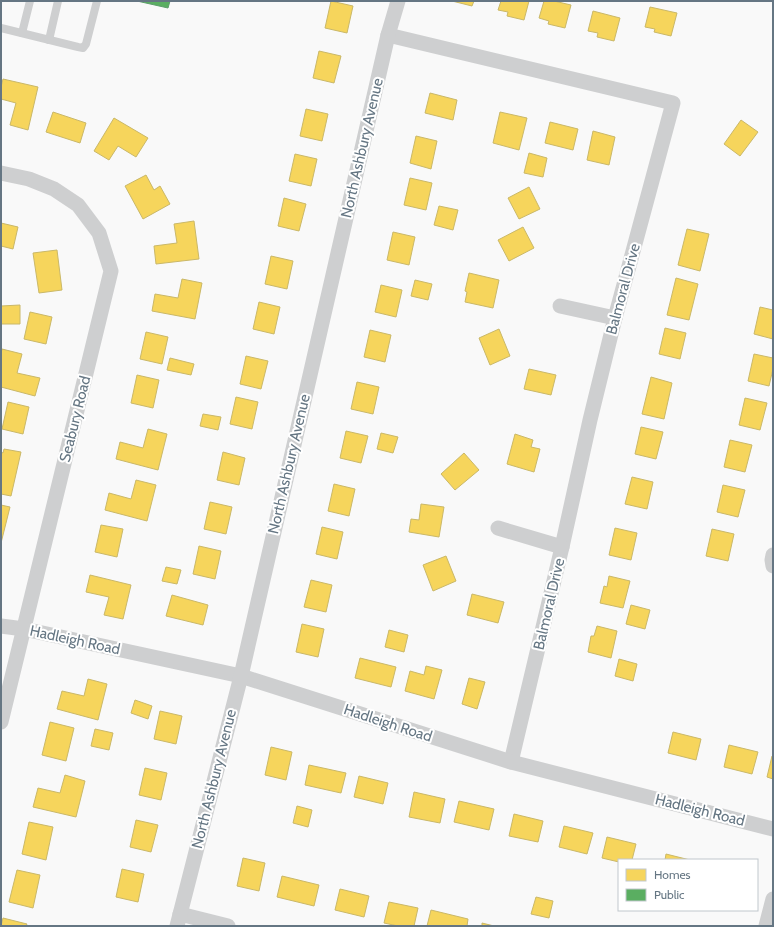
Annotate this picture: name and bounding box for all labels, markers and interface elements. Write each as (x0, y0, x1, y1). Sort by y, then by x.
street label: North Ashbury Avenue (337, 76, 387, 220)
street label: Balmoral Drive (602, 241, 644, 336)
street label: Seabury Road (56, 374, 94, 464)
street label: North Ashbury Avenue (264, 392, 314, 536)
street label: Balmoral Drive (530, 556, 568, 652)
street label: Hadleigh Road (28, 622, 122, 658)
street label: Hadleigh Road (342, 700, 434, 746)
street label: North Ashbury Avenue (188, 707, 240, 851)
street label: Hadleigh Road (653, 790, 747, 830)
legend (618, 859, 758, 911)
text: Homes (654, 867, 691, 882)
text: Public (654, 887, 685, 902)

